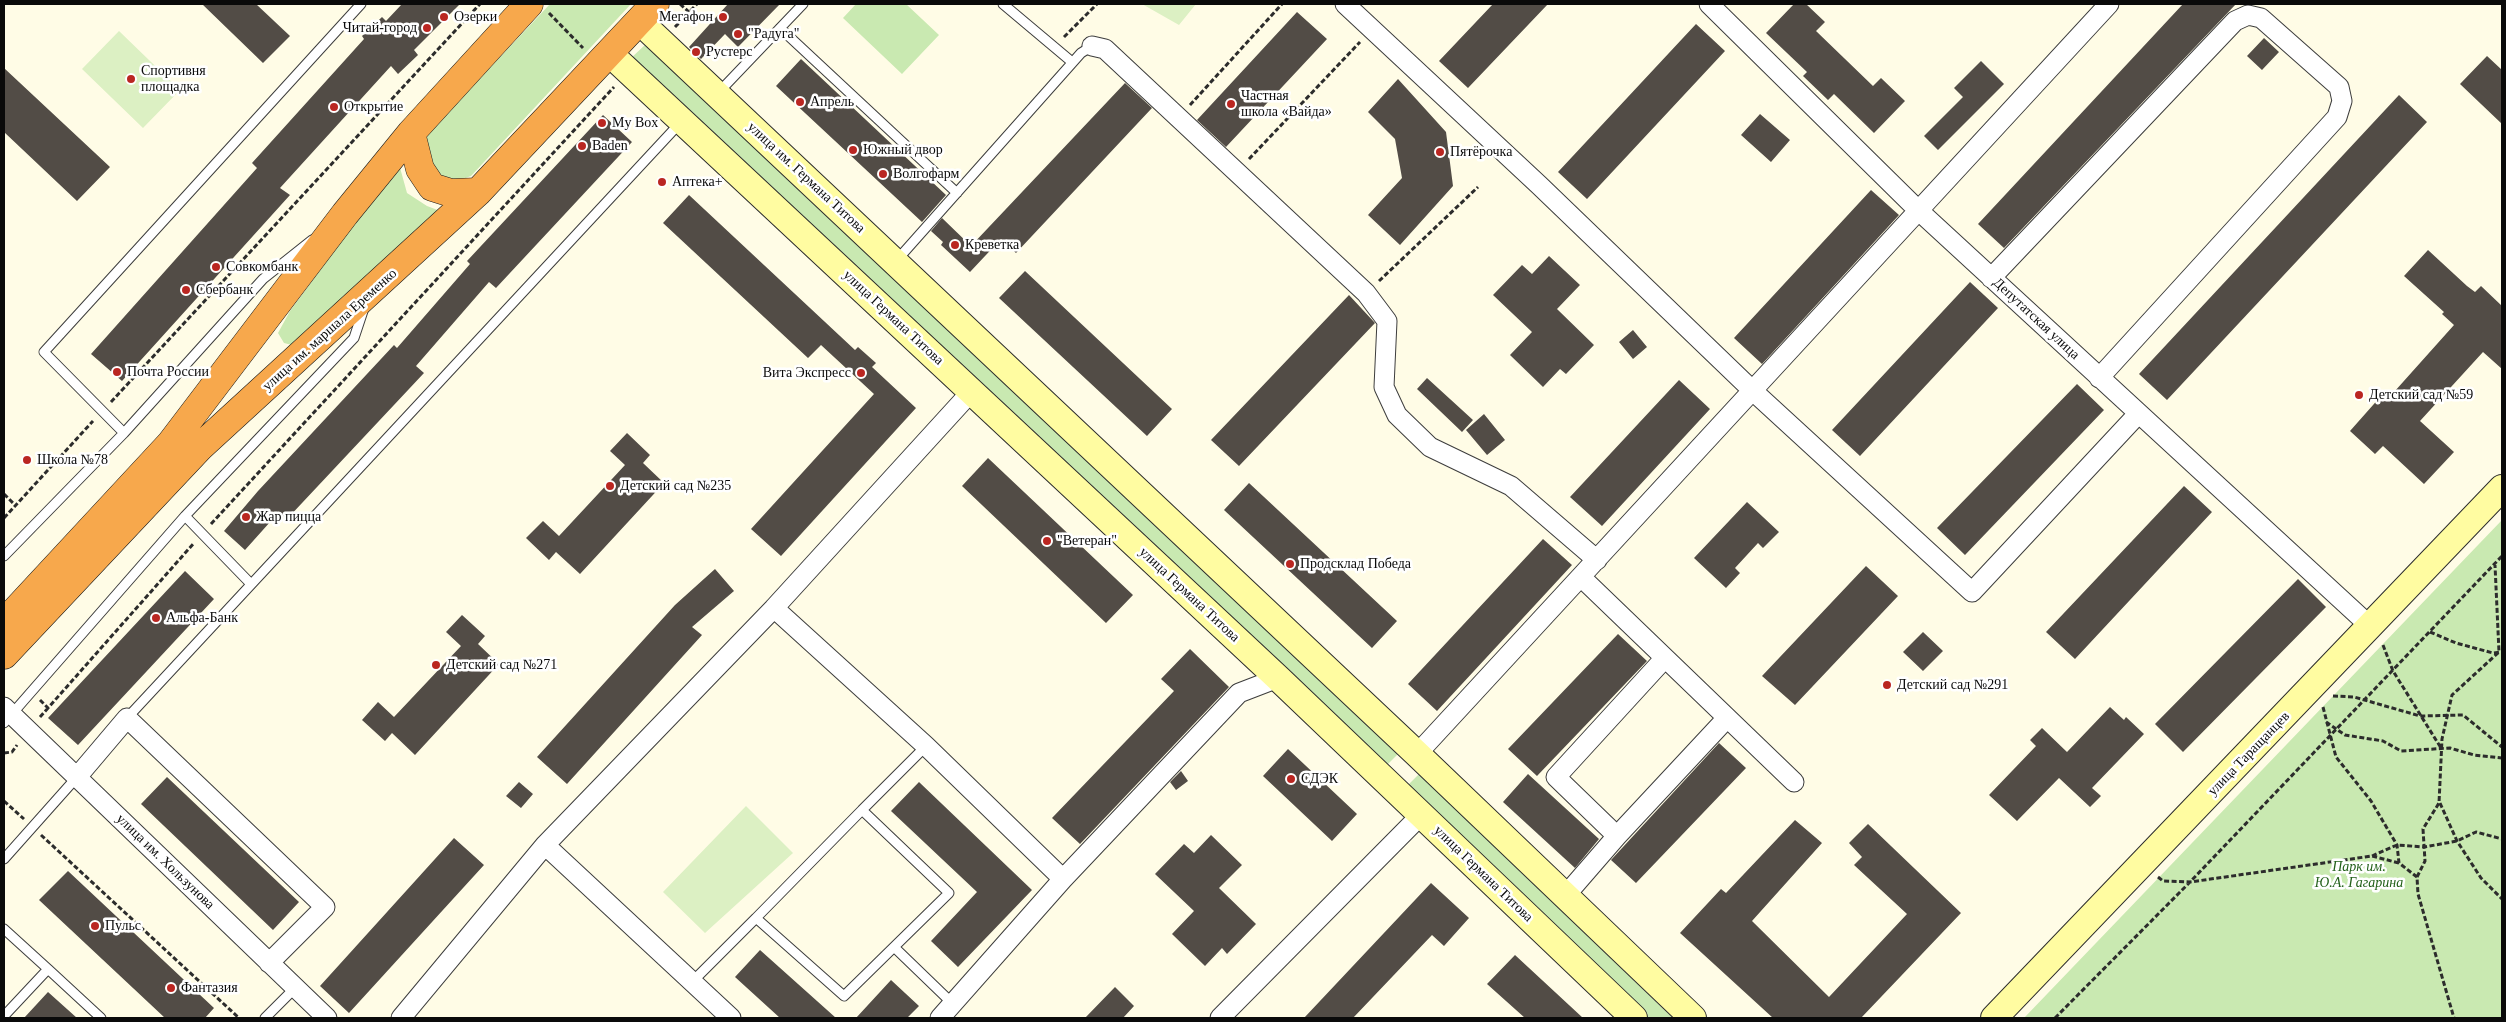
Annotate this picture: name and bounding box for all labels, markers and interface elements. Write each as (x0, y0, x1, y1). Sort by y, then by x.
place label: Озерки (454, 9, 497, 25)
place label: Мегафон (659, 9, 713, 25)
marker: Озерки (438, 11, 450, 23)
marker: Мегафон (717, 11, 729, 23)
place label: Читай-город (343, 20, 417, 36)
marker: Читай-город (421, 22, 433, 34)
place label: "Радуга" (748, 26, 800, 42)
marker: "Радуга" (732, 28, 744, 40)
place label: Рустерс (706, 44, 753, 60)
marker: Рустерс (690, 46, 702, 58)
place label: Спортивня площадка (141, 63, 206, 95)
marker: Спортивня площадка (125, 73, 137, 85)
place label: Частная школа «Вайда» (1241, 88, 1332, 120)
place label: Апрель (810, 94, 854, 110)
marker: Апрель (794, 96, 806, 108)
marker: Частная школа «Вайда» (1225, 98, 1237, 110)
place label: Открытие (344, 99, 403, 115)
marker: Открытие (328, 101, 340, 113)
place label: My Box (612, 115, 658, 131)
marker: My Box (596, 117, 608, 129)
street label: улица им. Германа Титова (744, 119, 868, 237)
place label: Baden (592, 138, 628, 154)
marker: Baden (576, 140, 588, 152)
place label: Южный двор (863, 142, 943, 158)
marker: Южный двор (847, 144, 859, 156)
place label: Пятёрочка (1450, 144, 1512, 160)
marker: Пятёрочка (1434, 146, 1446, 158)
place label: Волгофарм (893, 166, 959, 182)
marker: Волгофарм (877, 168, 889, 180)
place label: Аптека+ (672, 174, 723, 190)
marker: Аптека+ (656, 176, 668, 188)
place label: Креветка (965, 237, 1019, 253)
marker: Креветка (949, 239, 961, 251)
place label: Совкомбанк (226, 259, 298, 275)
marker: Совкомбанк (210, 261, 222, 273)
street label: улица им. маршала Еременко (259, 265, 401, 395)
street label: улица Германа Титова (839, 267, 947, 369)
street label: Депутатская улица (1989, 275, 2083, 363)
place label: Сбербанк (196, 282, 253, 298)
marker: Сбербанк (180, 284, 192, 296)
place label: Почта России (127, 364, 209, 380)
place label: Вита Экспресс (763, 365, 851, 381)
marker: Почта России (111, 366, 123, 378)
marker: Вита Экспресс (855, 367, 867, 379)
place label: Детский сад №59 (2369, 387, 2473, 403)
marker: Детский сад №59 (2353, 389, 2365, 401)
place label: Школа №78 (37, 452, 108, 468)
marker: Школа №78 (21, 454, 33, 466)
place label: Детский сад №235 (620, 478, 731, 494)
marker: Детский сад №235 (604, 480, 616, 492)
place label: Жар пицца (256, 509, 321, 525)
marker: Жар пицца (240, 511, 252, 523)
place label: "Ветеран" (1057, 533, 1117, 549)
marker: "Ветеран" (1041, 535, 1053, 547)
street label: улица Германа Титова (1135, 544, 1243, 646)
place label: Продсклад Победа (1300, 556, 1411, 572)
marker: Продсклад Победа (1284, 558, 1296, 570)
place label: Альфа-Банк (166, 610, 238, 626)
marker: Альфа-Банк (150, 612, 162, 624)
place label: Детский сад №271 (446, 657, 557, 673)
marker: Детский сад №271 (430, 659, 442, 671)
place label: Детский сад №291 (1897, 677, 2008, 693)
marker: Детский сад №291 (1881, 679, 1893, 691)
street label: улица Таращанцев (2205, 708, 2293, 800)
place label: СДЭК (1301, 771, 1338, 787)
marker: СДЭК (1285, 773, 1297, 785)
street label: улица им. Хользунова (112, 811, 218, 913)
street label: улица Германа Титова (1430, 822, 1536, 926)
park label: Парк им. Ю.А. Гагарина (2315, 859, 2403, 892)
place label: Пульс (105, 918, 141, 934)
marker: Пульс (89, 920, 101, 932)
place label: Фантазия (181, 980, 238, 996)
marker: Фантазия (165, 982, 177, 994)

